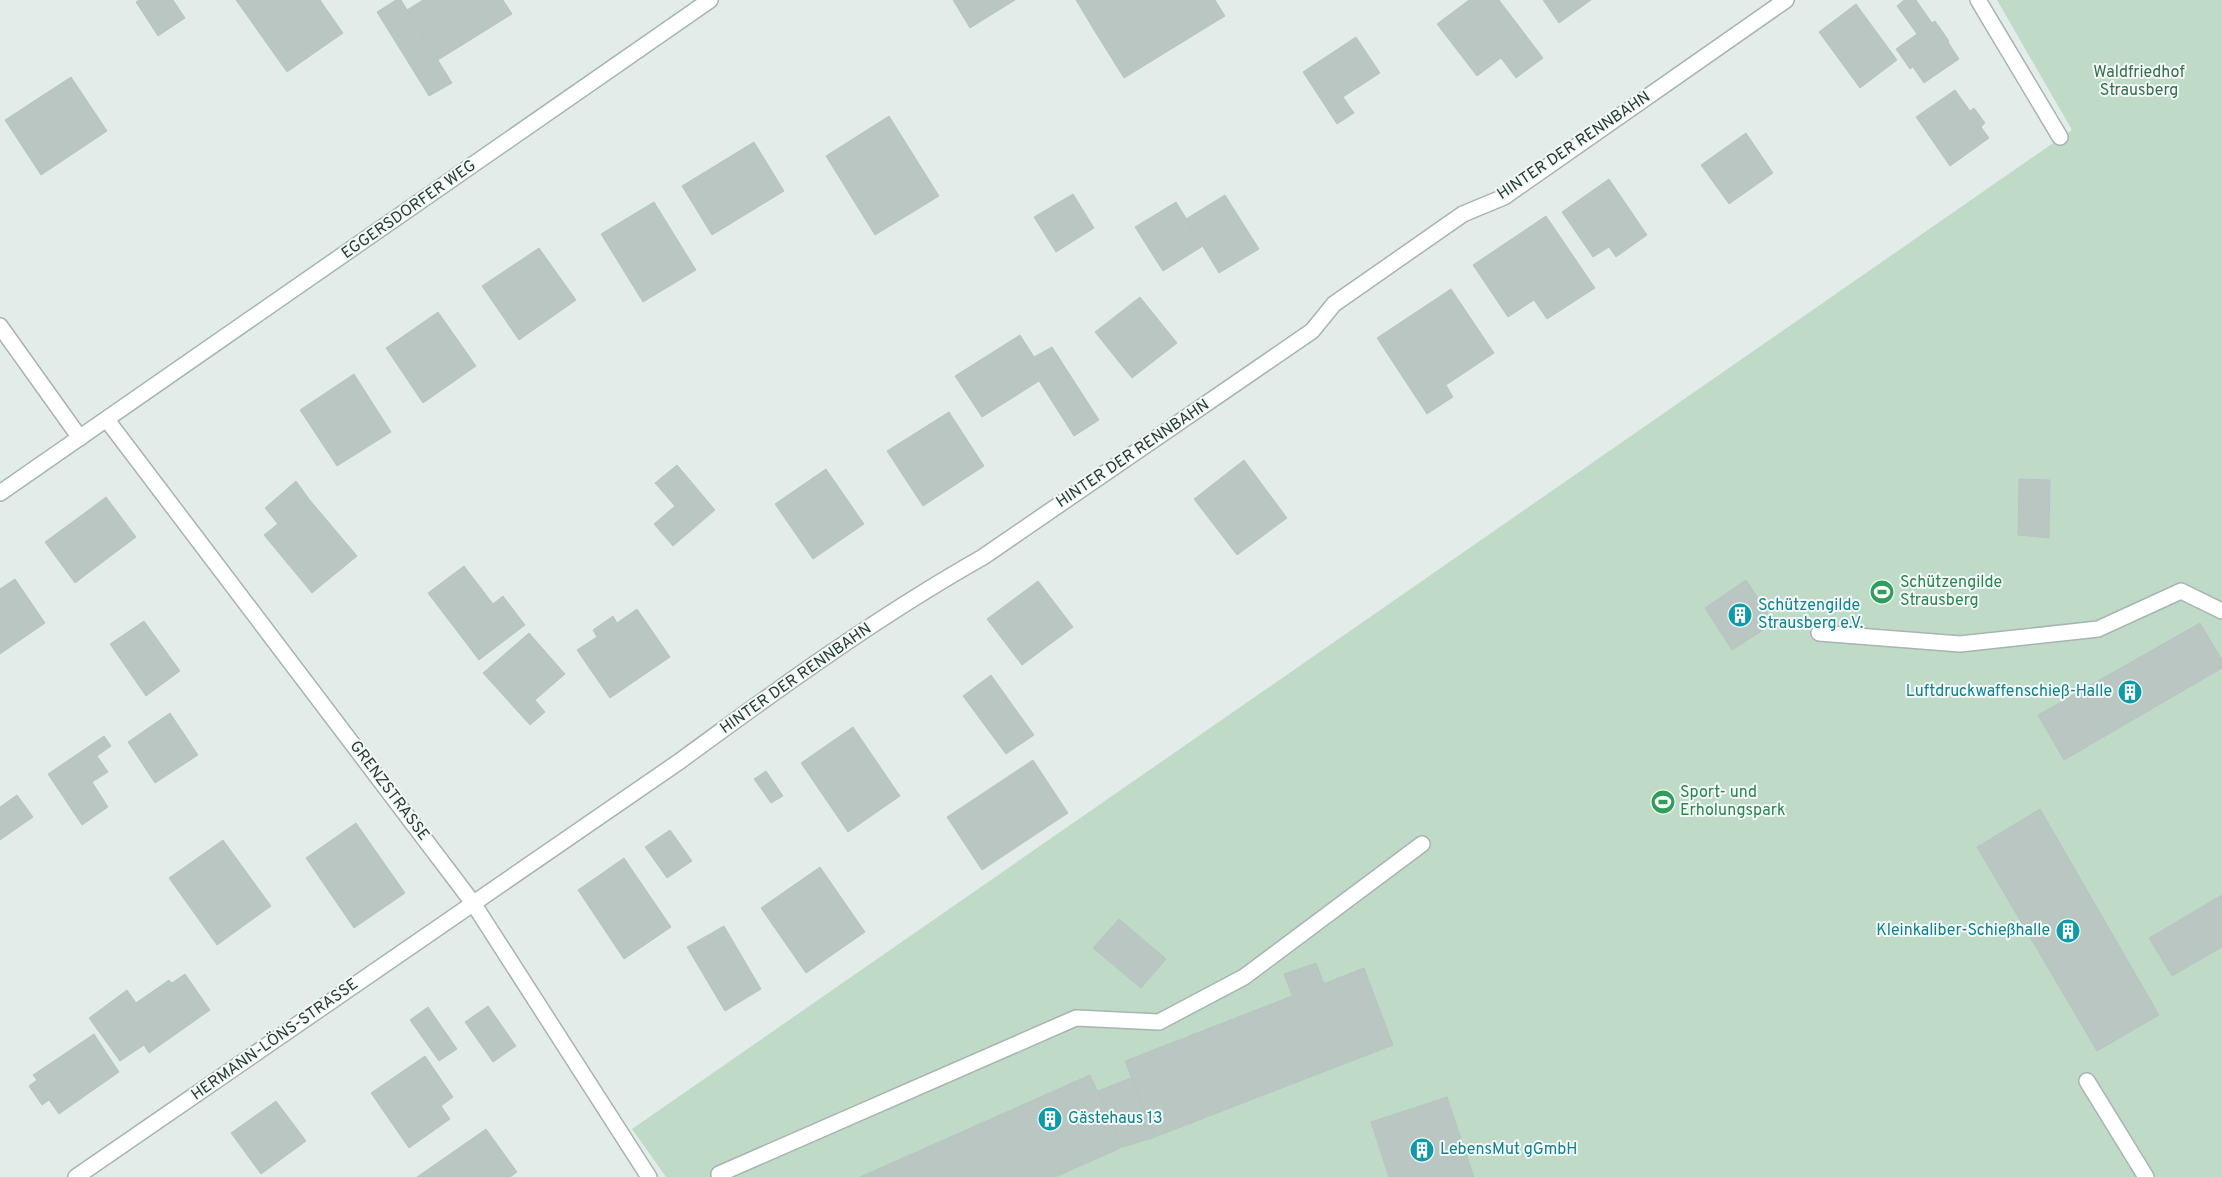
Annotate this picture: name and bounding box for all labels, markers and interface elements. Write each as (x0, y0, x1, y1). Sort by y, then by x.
park label: Waldfriedhof Strausberg (2093, 63, 2185, 101)
street label: HINTER DER RENNBAHN (1494, 87, 1654, 205)
street label: EGGERSDORFER WEG (338, 156, 480, 264)
street label: HINTER DER RENNBAHN (1053, 395, 1213, 513)
place label: Schützengilde Strausberg (1900, 573, 2002, 611)
sports icon: Schützengilde Strausberg (1869, 579, 1895, 605)
place label: Schützengilde Strausberg e.V. (1758, 596, 1863, 634)
building icon: Schützengilde Strausberg e.V. (1727, 602, 1753, 628)
street label: HINTER DER RENNBAHN (716, 619, 876, 739)
building icon: Luftdruckwaffenschieß-Halle (2117, 679, 2143, 705)
place label: Luftdruckwaffenschieß-Halle (1906, 682, 2112, 702)
street label: GRENZSTRASSE (345, 737, 433, 845)
place label: Sport- und Erholungspark (1680, 783, 1785, 821)
sports icon: Sport- und Erholungspark (1650, 789, 1676, 815)
building icon: Kleinkaliber-Schießhalle (2055, 918, 2081, 944)
place label: Kleinkaliber-Schießhalle (1876, 921, 2050, 941)
street label: HERMANN-LÖNS-STRASSE (186, 973, 362, 1105)
building icon: Gästehaus 13 (1037, 1106, 1063, 1132)
place label: Gästehaus 13 (1068, 1109, 1163, 1129)
building icon: LebensMut gGmbH (1409, 1137, 1435, 1163)
place label: LebensMut gGmbH (1440, 1140, 1578, 1160)

